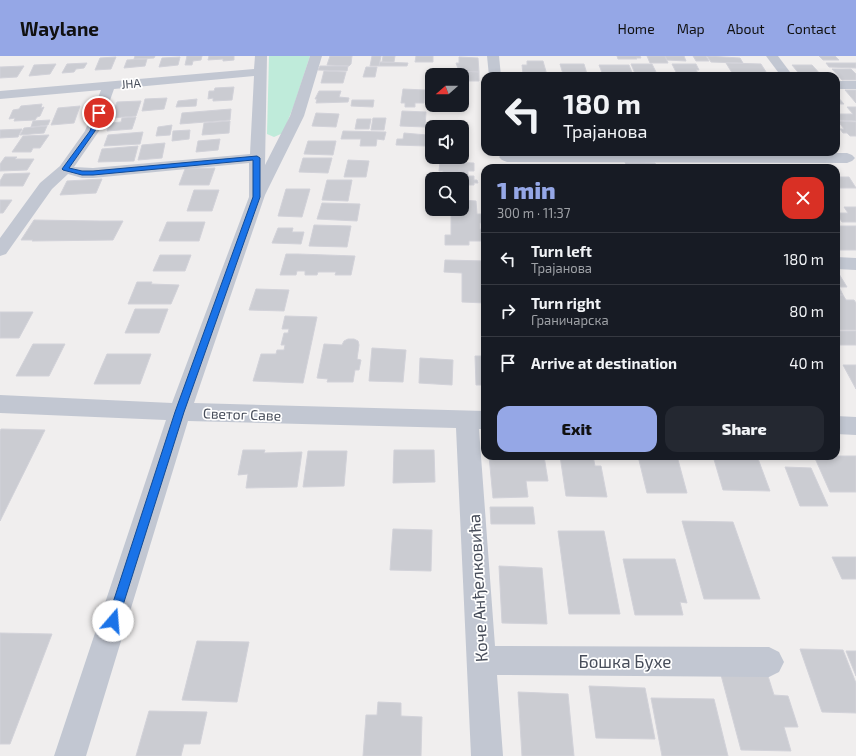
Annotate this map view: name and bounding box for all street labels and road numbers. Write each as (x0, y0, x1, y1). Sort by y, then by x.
street label: ЈНА (121, 75, 142, 91)
street label: Светог Саве (203, 404, 281, 424)
street label: Коче Анђелковића (463, 513, 492, 663)
street label: Бошка Бухе (578, 651, 672, 672)

